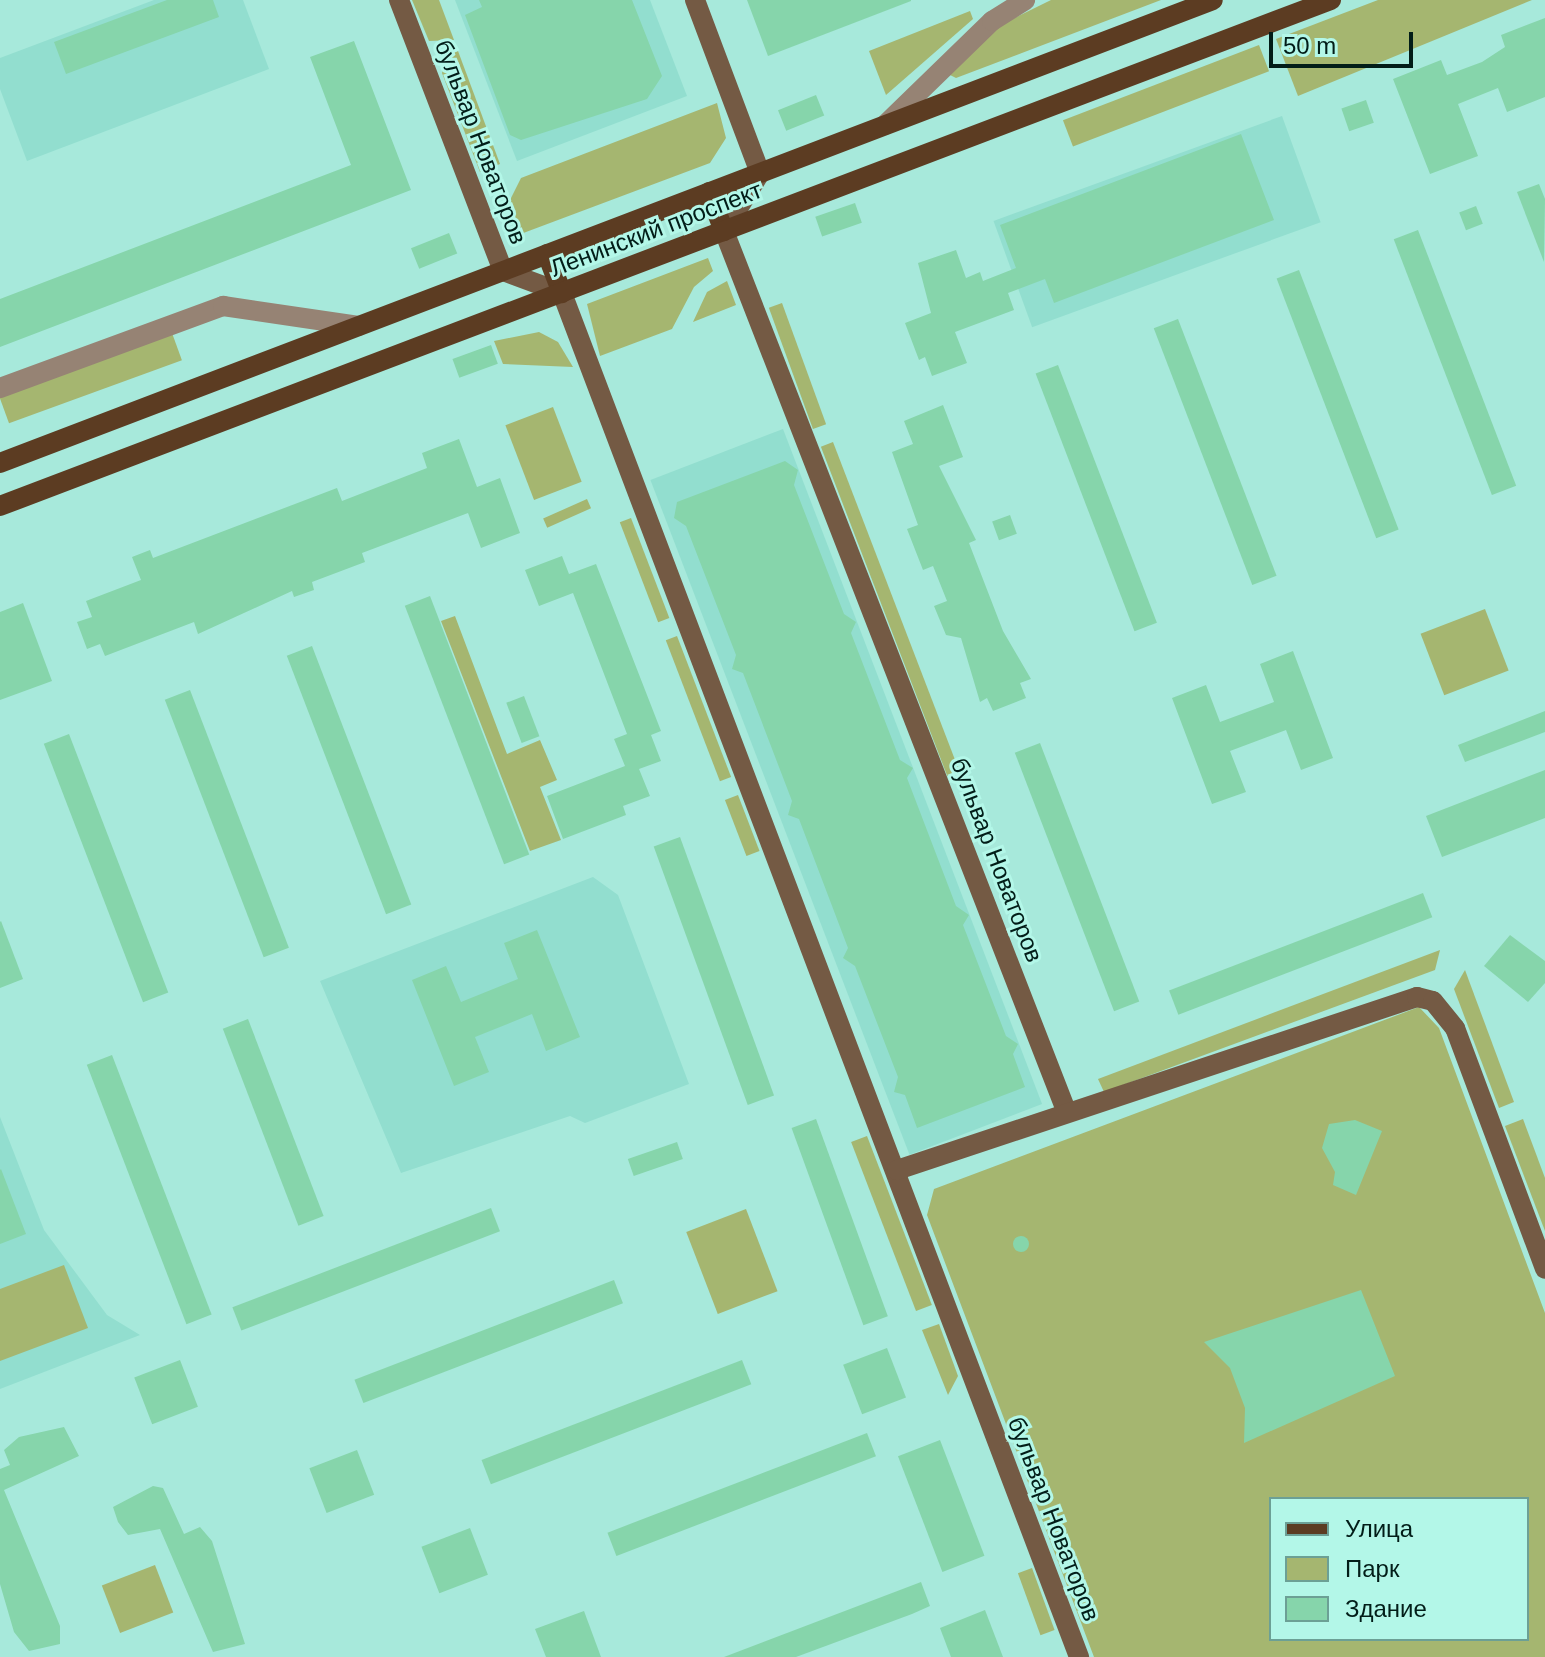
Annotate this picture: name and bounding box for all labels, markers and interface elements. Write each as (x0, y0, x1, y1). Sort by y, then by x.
scale bar (1273, 16, 1417, 66)
text: 50 m (1283, 32, 1336, 59)
street label: бульвар Новаторов (429, 36, 533, 248)
street label: Ленинский проспект (546, 175, 766, 283)
street label: бульвар Новаторов (945, 754, 1049, 966)
street label: бульвар Новаторов (1002, 1413, 1106, 1625)
legend (1269, 1497, 1529, 1641)
text: Улица (1345, 1515, 1413, 1542)
text: Парк (1345, 1555, 1399, 1582)
text: Здание (1345, 1595, 1427, 1622)

